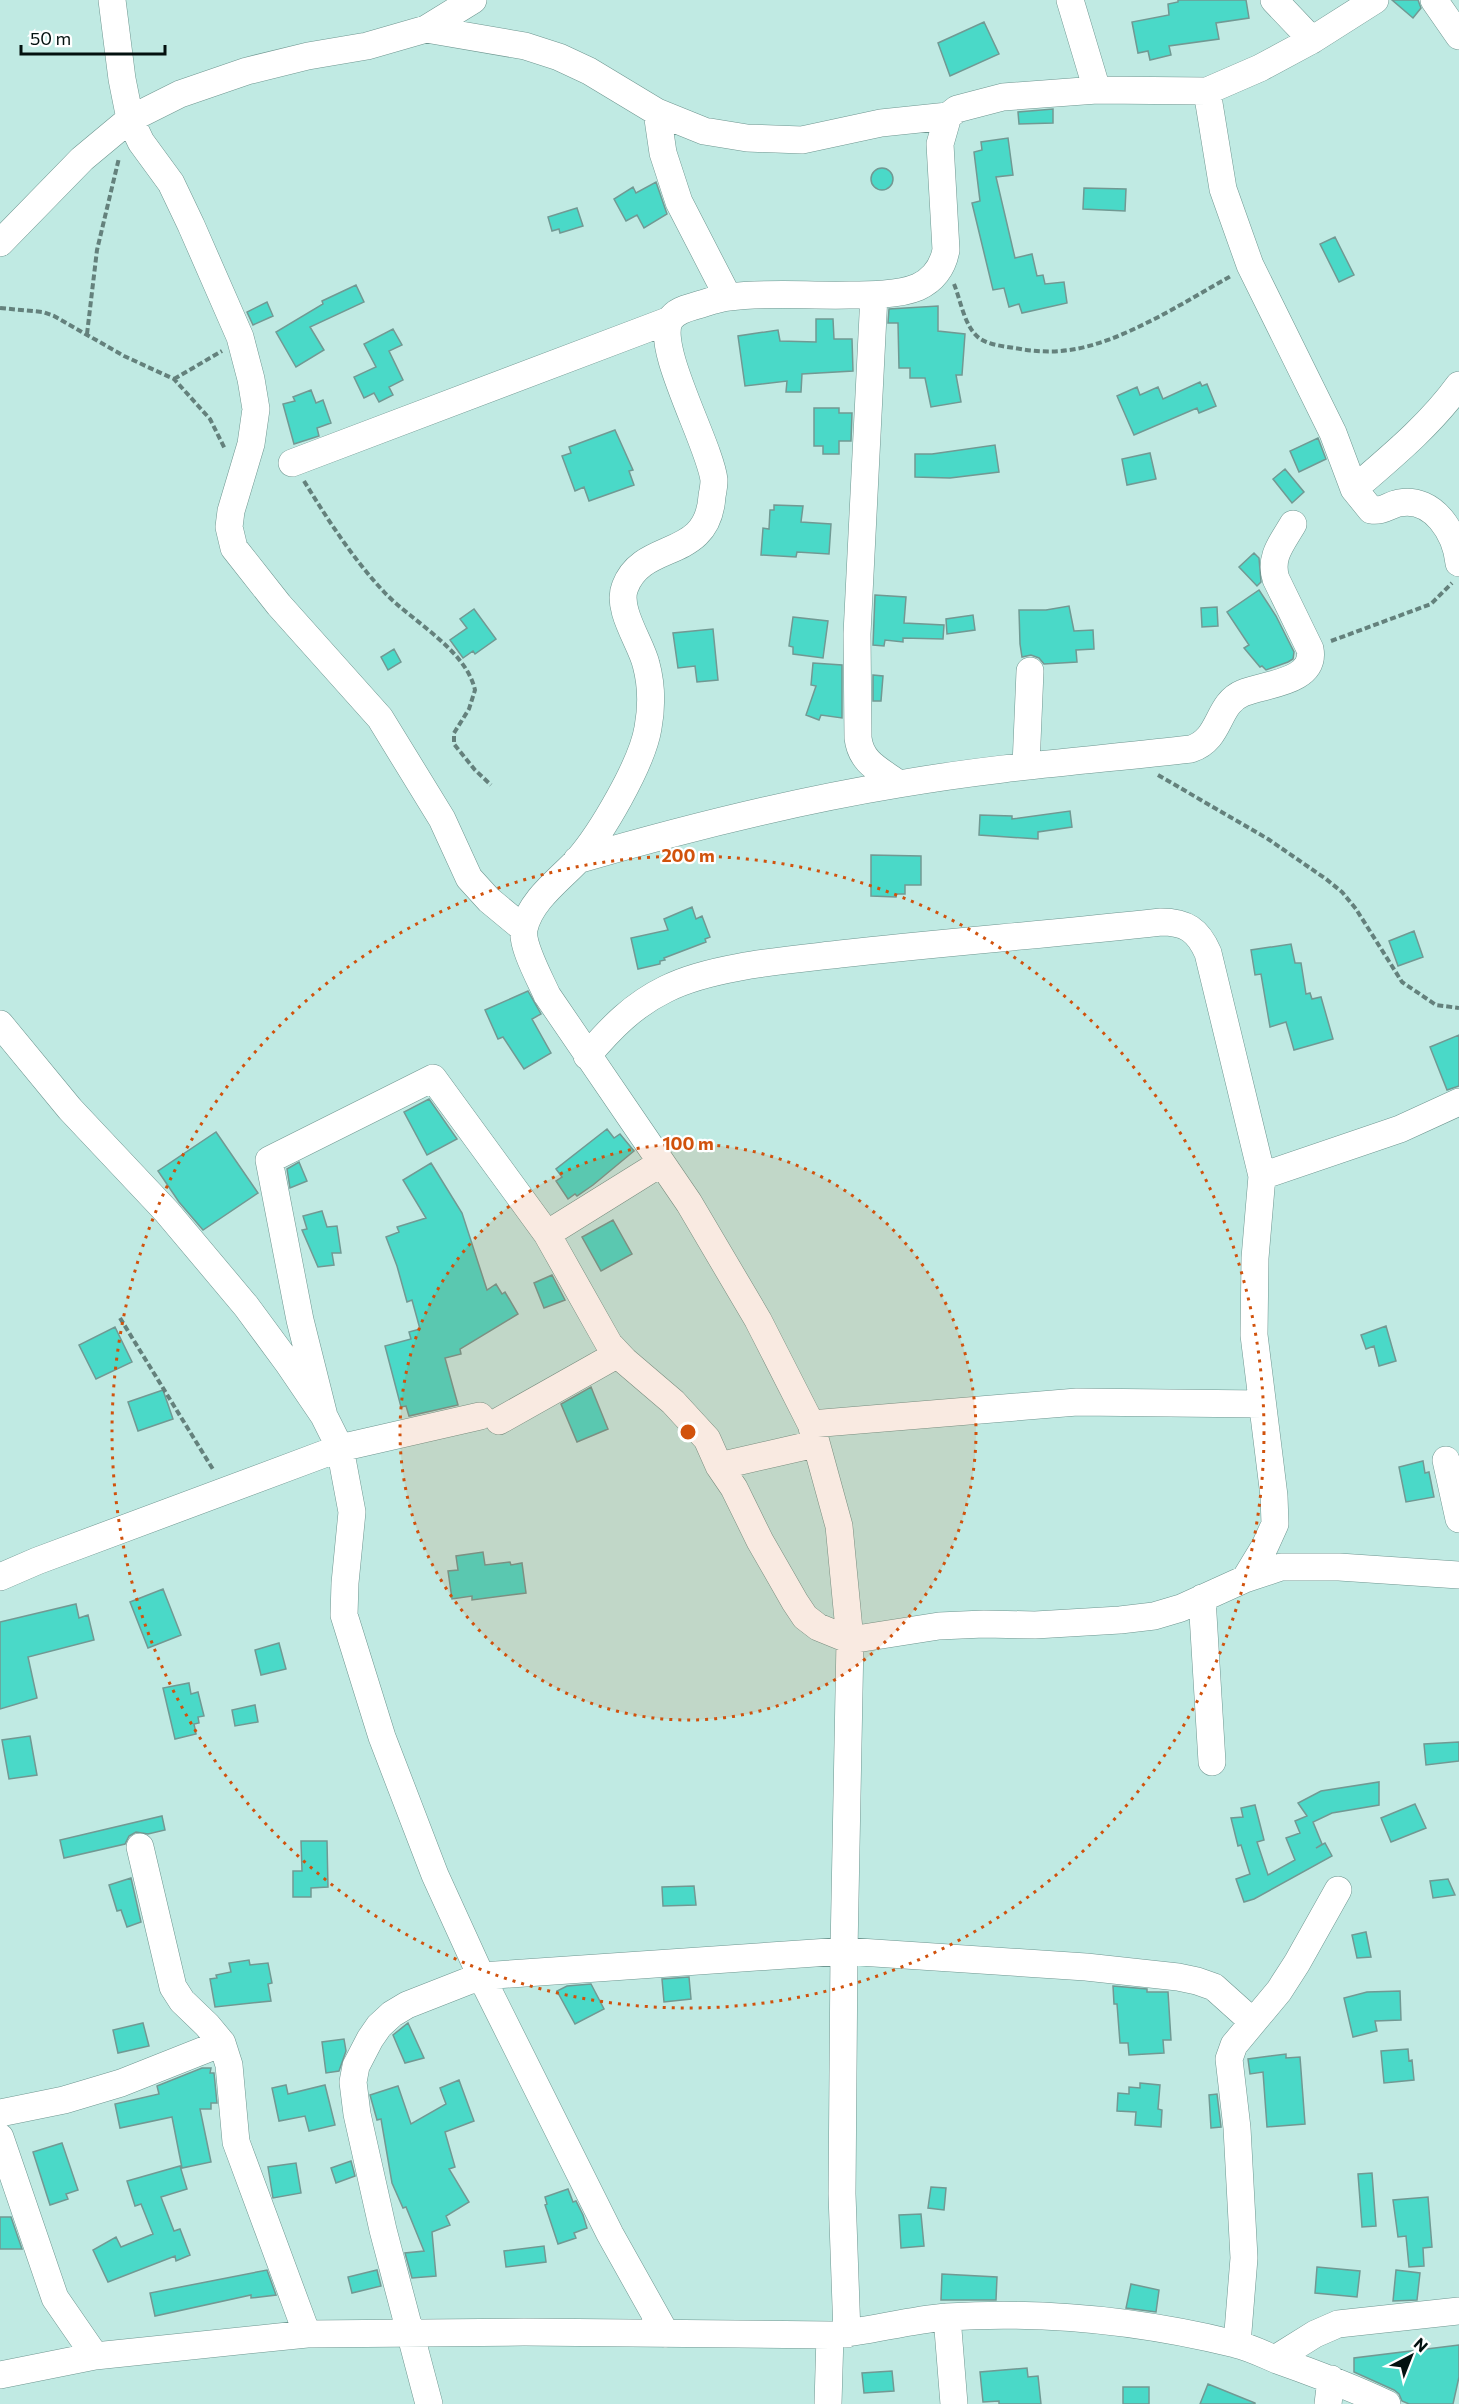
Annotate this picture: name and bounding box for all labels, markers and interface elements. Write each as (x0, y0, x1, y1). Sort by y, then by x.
scale bar (21, 18, 165, 56)
text: 50 m (30, 27, 71, 49)
text: 200 m (661, 844, 715, 866)
text: 100 m (662, 1132, 714, 1154)
centre of rings (678, 1422, 698, 1442)
north arrow (1381, 2326, 1441, 2386)
text: N (1411, 2333, 1432, 2356)

